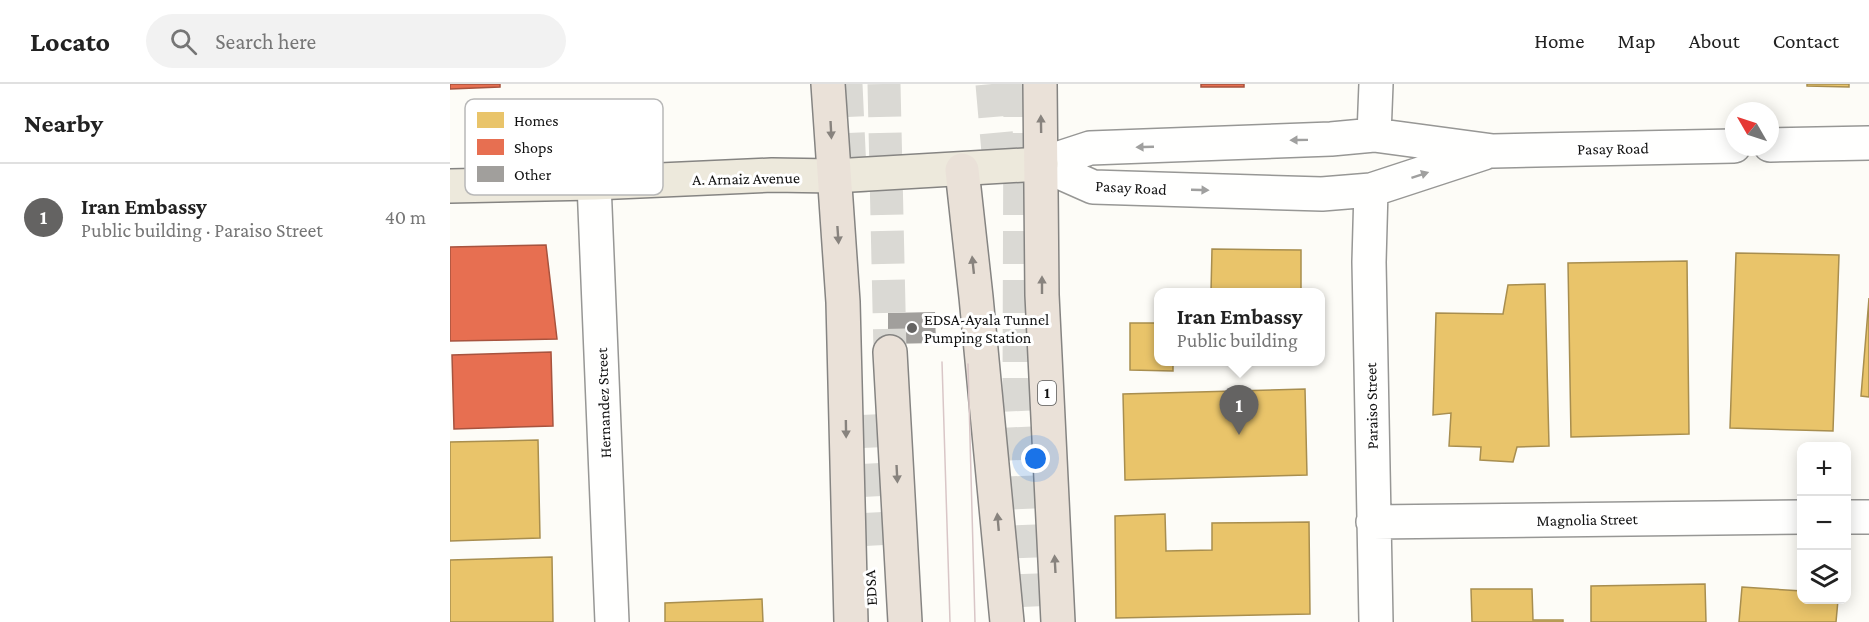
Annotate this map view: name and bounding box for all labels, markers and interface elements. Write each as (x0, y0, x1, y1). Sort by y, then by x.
search box (146, 14, 566, 68)
icon: search (167, 25, 200, 58)
text: Locato (30, 26, 110, 57)
text: Search here (215, 29, 316, 54)
text: Home (1534, 29, 1584, 53)
text: Map (1617, 29, 1656, 53)
text: About (1689, 29, 1740, 53)
text: Contact (1773, 29, 1839, 53)
legend (465, 99, 663, 195)
north arrow (1725, 102, 1779, 156)
text: Nearby (24, 109, 103, 138)
text: Homes (514, 112, 559, 129)
one-way arrow (1036, 114, 1046, 133)
one-way arrow (826, 121, 836, 140)
one-way arrow (1289, 135, 1308, 145)
text: Shops (514, 139, 553, 157)
street label: Pasay Road (1577, 139, 1650, 159)
one-way arrow (1136, 142, 1155, 152)
text: Other (514, 166, 552, 183)
street label: A. Arnaiz Avenue (692, 169, 800, 188)
one-way arrow (1411, 169, 1429, 179)
street label: Pasay Road (1095, 177, 1168, 199)
one-way arrow (1190, 185, 1209, 195)
text: Iran Embassy (81, 194, 207, 219)
text: 1 (40, 206, 47, 228)
text: 40 m (385, 206, 426, 228)
text: Public building · Paraiso Street (81, 219, 323, 241)
one-way arrow (833, 225, 843, 244)
one-way arrow (968, 256, 978, 275)
one-way arrow (1037, 275, 1047, 294)
popup (1154, 288, 1325, 366)
text: Iran Embassy (1177, 304, 1302, 329)
place label: EDSA-Ayala Tunnel Pumping Station (924, 311, 1049, 347)
marker: EDSA-Ayala Tunnel Pumping Station (905, 321, 919, 335)
text: Public building (1177, 329, 1298, 351)
street label: Hernandez Street (593, 347, 614, 459)
street label: Paraiso Street (1362, 362, 1381, 450)
road number: 1 (1038, 381, 1056, 405)
pin: 1 (1220, 386, 1258, 435)
one-way arrow (842, 420, 851, 439)
map controls (1797, 442, 1851, 604)
button: + (1797, 442, 1851, 496)
your location (1021, 444, 1050, 473)
one-way arrow (892, 464, 902, 483)
button: − (1797, 496, 1851, 550)
street label: Magnolia Street (1536, 510, 1638, 530)
one-way arrow (993, 512, 1003, 531)
button: layers (1797, 550, 1851, 604)
one-way arrow (1051, 554, 1060, 573)
street label: EDSA (861, 569, 880, 606)

